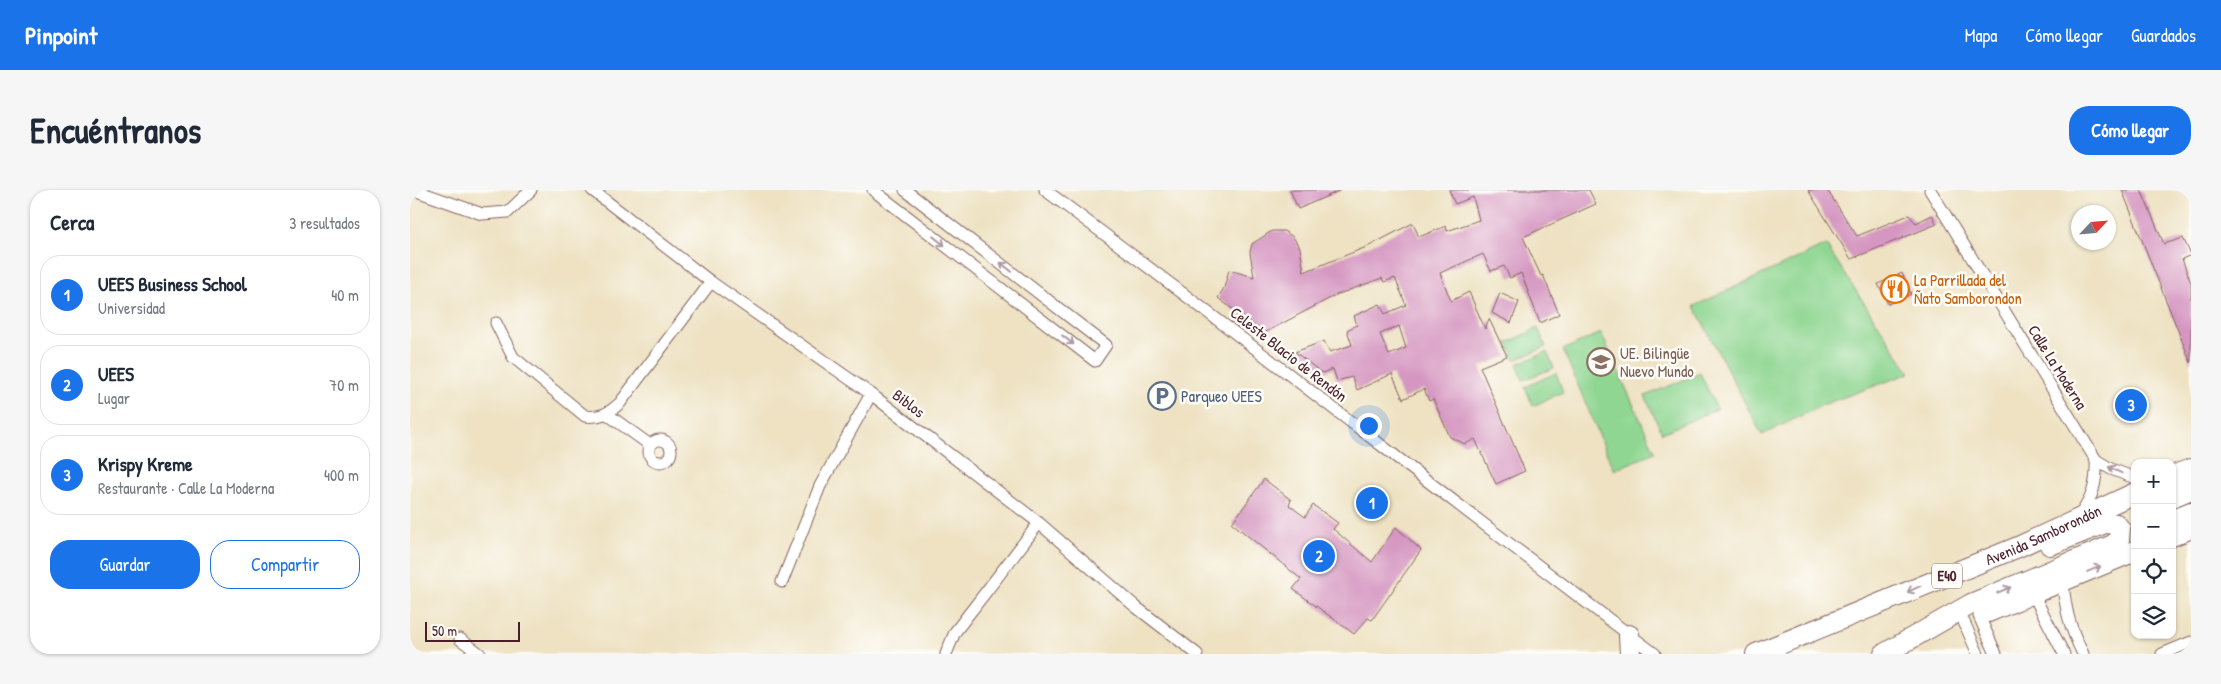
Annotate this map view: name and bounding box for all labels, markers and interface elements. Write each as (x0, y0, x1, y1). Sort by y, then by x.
text: Pinpoint (25, 19, 97, 51)
text: Mapa (1965, 23, 1997, 48)
text: Cómo llegar (2025, 23, 2103, 48)
text: Guardados (2131, 23, 2196, 48)
button: Cómo llegar (2069, 106, 2191, 155)
text: Encuéntranos (30, 107, 201, 154)
north arrow (2071, 205, 2116, 250)
text: Cerca (50, 208, 94, 237)
text: 3 resultados (289, 212, 360, 234)
one-way arrow (932, 236, 946, 246)
one-way arrow (1000, 262, 1013, 273)
place label: La Parrillada del Ñato Samborondon (1914, 269, 2022, 309)
text: UEES Business School (98, 271, 247, 297)
restaurant icon: La Parrillada del Ñato Samborondon (1880, 274, 1910, 304)
text: 1 (64, 284, 70, 306)
text: 40 m (331, 284, 359, 306)
text: Universidad (98, 297, 165, 319)
street label: Celeste Blacio de Rendón (1226, 301, 1352, 407)
street label: Calle La Moderna (2023, 320, 2093, 414)
one-way arrow (1061, 335, 1075, 345)
place label: UE. Bilingüe Nuevo Mundo (1620, 342, 1694, 382)
school or university icon: UE. Bilingüe Nuevo Mundo (1586, 347, 1616, 377)
text: UEES (98, 361, 134, 387)
text: 2 (63, 374, 71, 396)
text: 70 m (329, 374, 359, 396)
parking icon: Parqueo UEES (1147, 381, 1177, 411)
street label: Biblos (888, 384, 930, 422)
place label: Parqueo UEES (1181, 385, 1262, 407)
pin: 3 (2115, 386, 2147, 424)
text: Lugar (98, 387, 130, 409)
your location (1356, 413, 1382, 439)
text: Krispy Kreme (98, 451, 193, 477)
map controls (2131, 459, 2176, 639)
button: + (2131, 459, 2176, 504)
text: 3 (63, 464, 71, 486)
text: 400 m (324, 464, 359, 486)
one-way arrow (2108, 465, 2123, 475)
text: Restaurante · Calle La Moderna (98, 477, 274, 499)
pin: 1 (1356, 484, 1388, 522)
street label: Avenida Samborondón (1982, 499, 2105, 570)
button: − (2131, 504, 2176, 549)
pin: 2 (1303, 537, 1335, 575)
button: Guardar (50, 540, 200, 589)
button: Compartir (210, 540, 360, 589)
button: locate (2131, 549, 2176, 594)
one-way arrow (2086, 563, 2101, 573)
road number: E40 (1932, 564, 1962, 588)
one-way arrow (1907, 585, 1922, 595)
one-way arrow (1996, 585, 2011, 595)
button: layers (2131, 594, 2176, 639)
scale bar (425, 619, 520, 642)
text: 50 m (432, 621, 457, 640)

